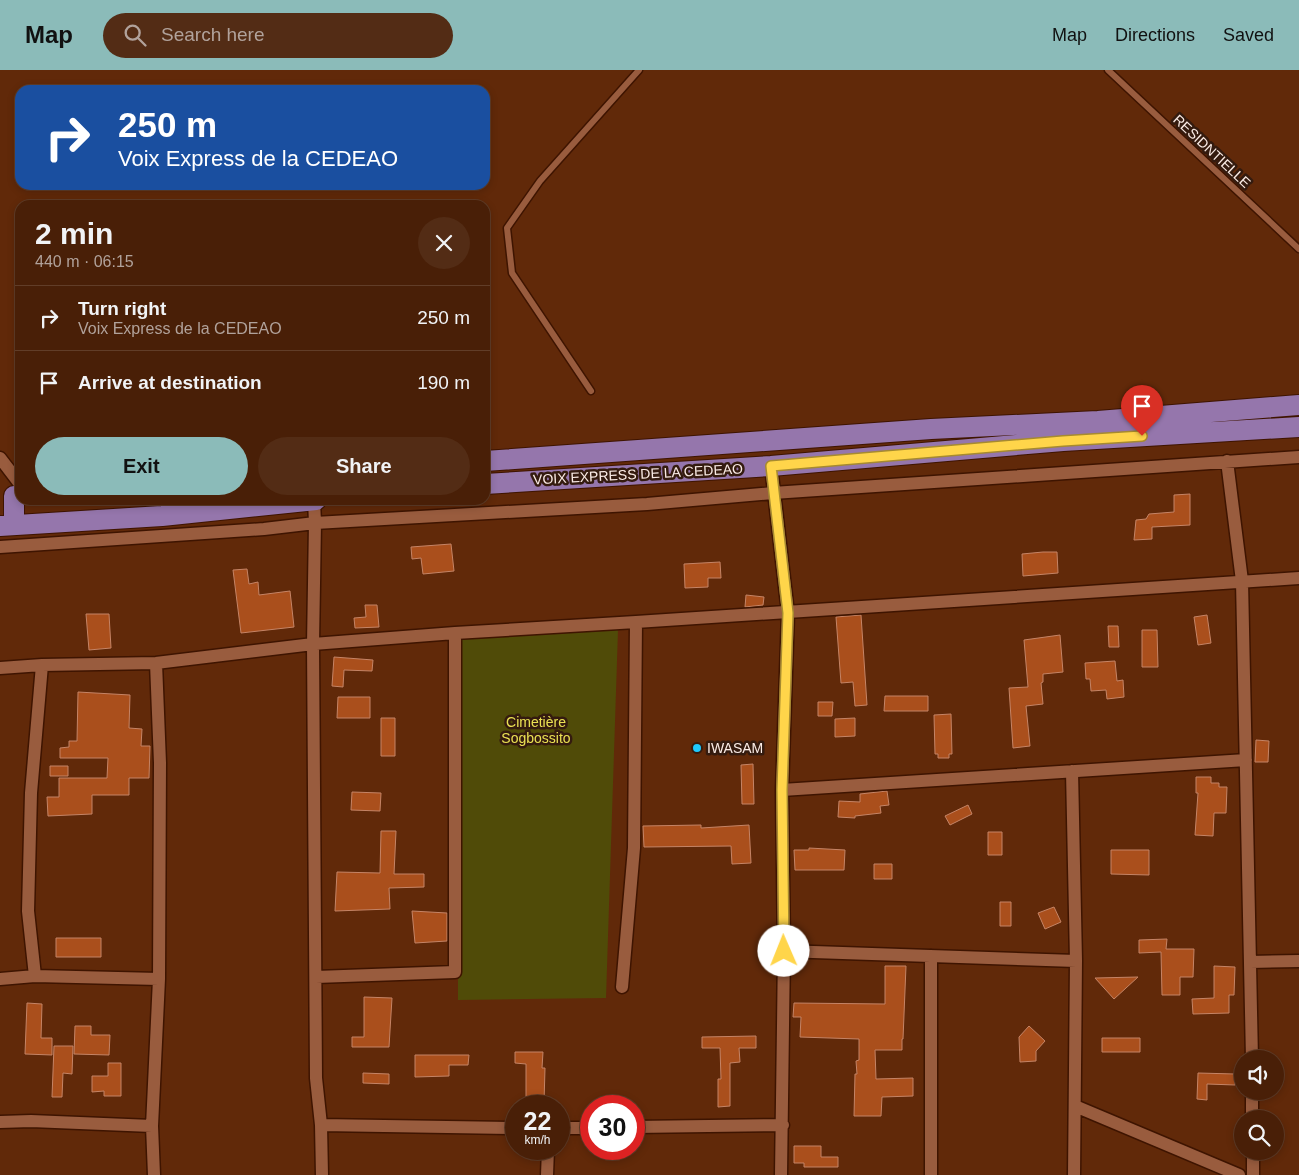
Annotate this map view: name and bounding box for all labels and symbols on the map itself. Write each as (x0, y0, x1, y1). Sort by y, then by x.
street label: RESIDNTIELLE (1170, 111, 1254, 191)
pin (1121, 385, 1163, 436)
street label: VOIX EXPRESS DE LA CEDEAO (533, 461, 743, 487)
park label: Cimetière Sogbossito (501, 714, 571, 746)
place label: IWASAM (707, 740, 763, 756)
marker: IWASAM (691, 742, 703, 754)
position arrow (757, 924, 809, 976)
speed limit sign: 30 (580, 1095, 645, 1160)

